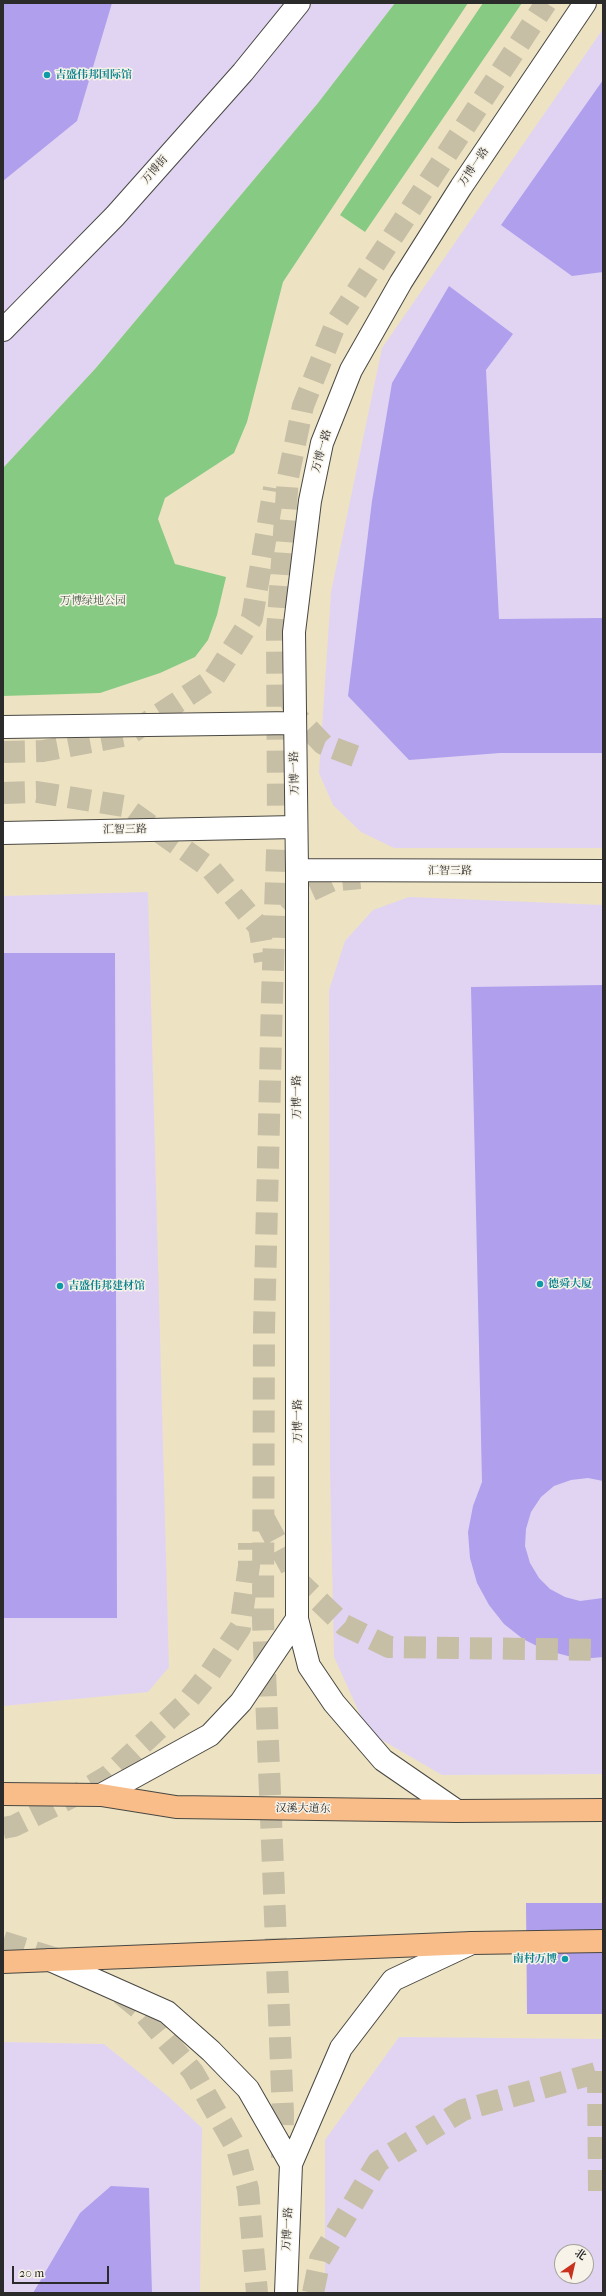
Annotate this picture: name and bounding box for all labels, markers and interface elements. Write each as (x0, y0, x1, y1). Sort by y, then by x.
place label: 吉盛伟邦国际馆 (55, 68, 132, 82)
marker: 吉盛伟邦国际馆 (42, 70, 52, 80)
street label: 万博一路 (456, 145, 492, 189)
street label: 万博街 (139, 153, 171, 187)
street label: 万博一路 (310, 428, 334, 474)
park label: 万博绿地公园 (60, 594, 126, 608)
street label: 万博一路 (288, 751, 302, 795)
street label: 汇智三路 (103, 823, 147, 837)
street label: 汇智三路 (428, 864, 472, 878)
street label: 万博一路 (290, 1075, 304, 1119)
place label: 德舜大厦 (548, 1277, 592, 1291)
place label: 吉盛伟邦建材馆 (68, 1279, 145, 1293)
marker: 德舜大厦 (535, 1279, 545, 1289)
marker: 吉盛伟邦建材馆 (55, 1281, 65, 1291)
street label: 万博一路 (291, 1399, 305, 1443)
street label: 汉溪大道东 (275, 1802, 331, 1816)
place label: 南村万博 (513, 1952, 557, 1966)
marker: 南村万博 (560, 1954, 570, 1964)
street label: 万博一路 (280, 2207, 296, 2251)
north arrow (554, 2244, 594, 2284)
text: 北 (572, 2246, 589, 2263)
scale bar (14, 2258, 111, 2284)
text: 20 m (19, 2266, 44, 2280)

